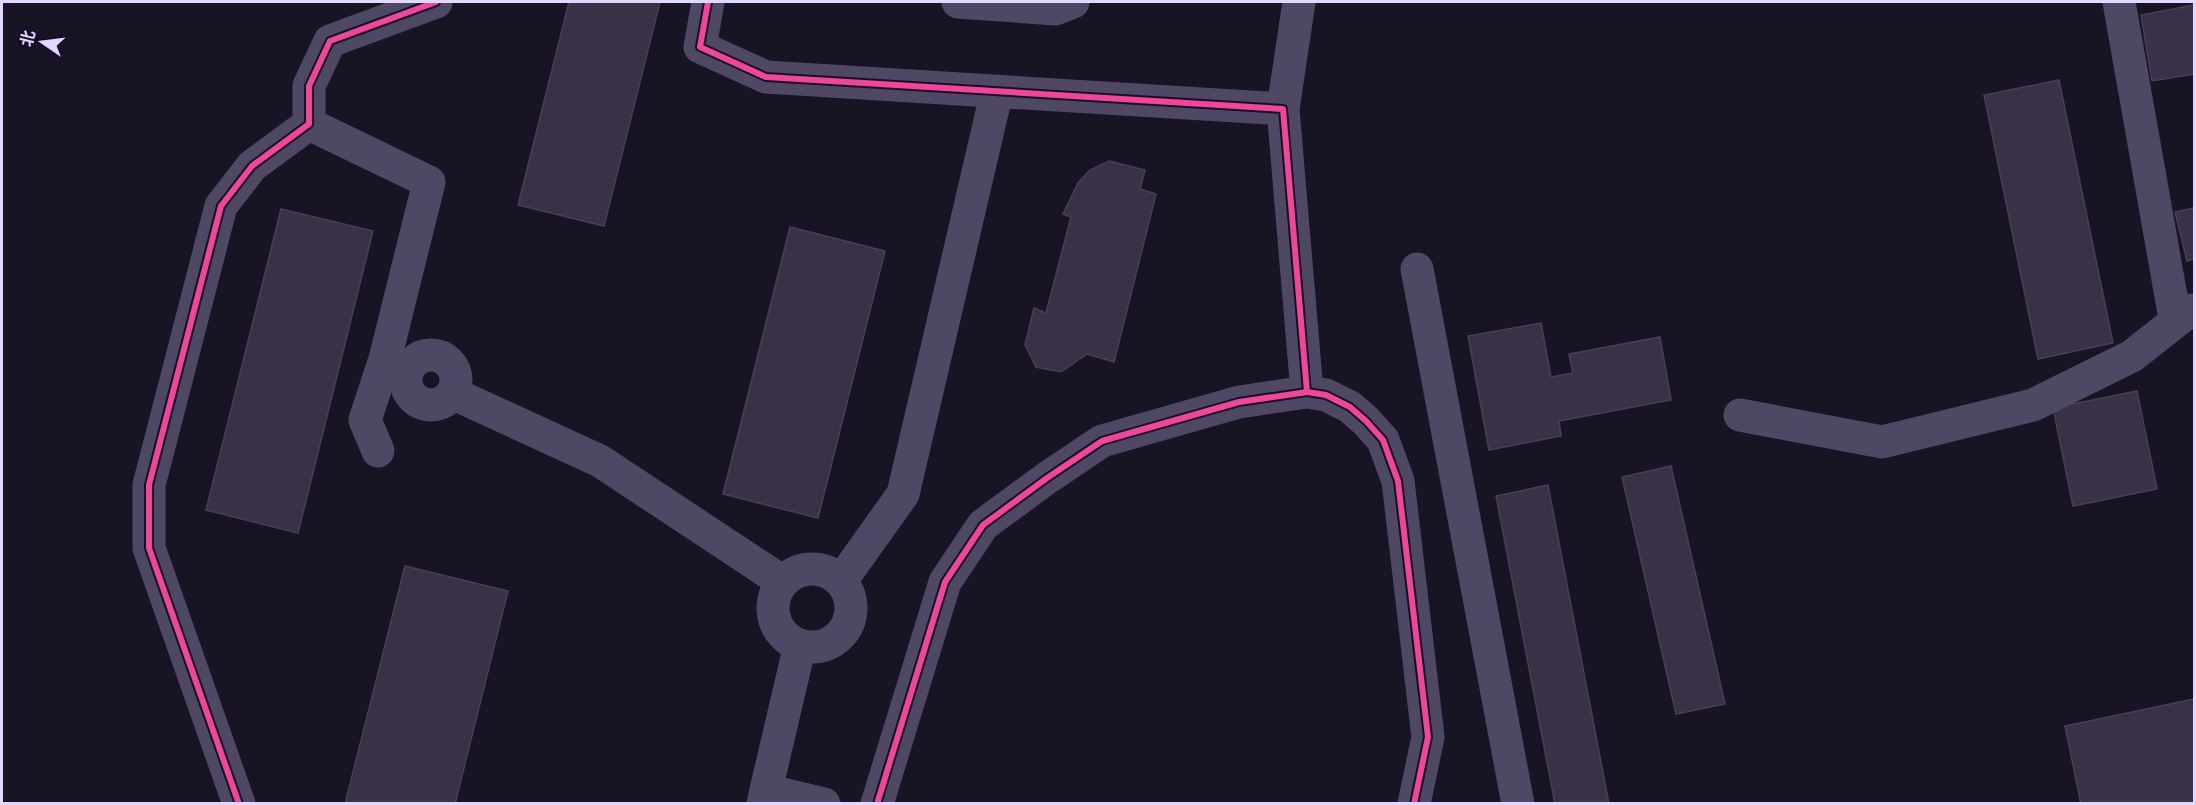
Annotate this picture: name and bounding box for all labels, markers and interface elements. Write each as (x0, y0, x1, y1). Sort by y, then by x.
north arrow (12, 12, 72, 72)
text: 北 (17, 28, 39, 49)

